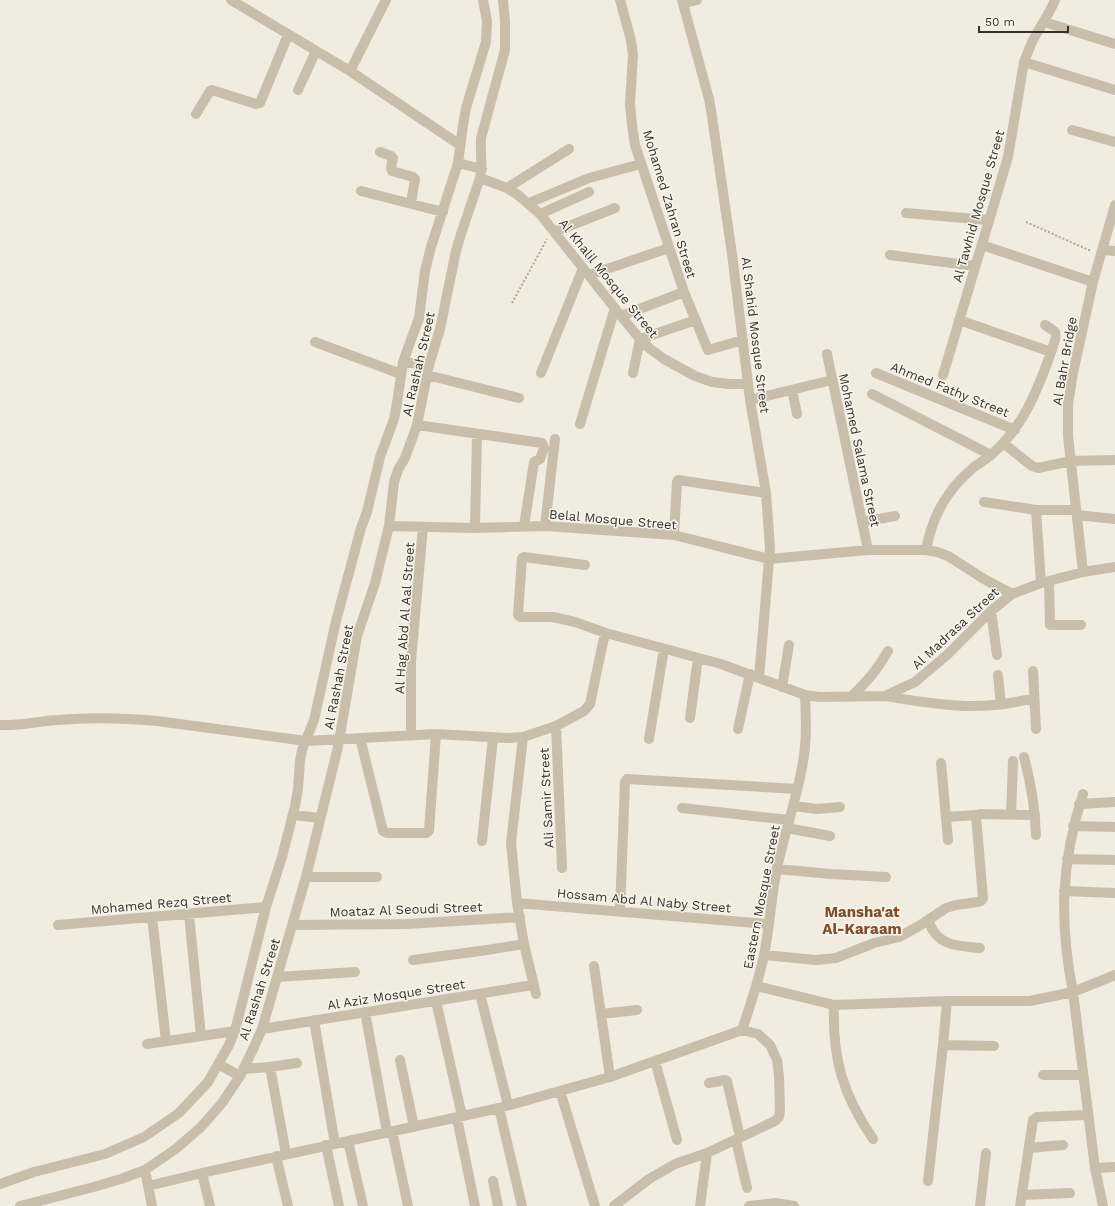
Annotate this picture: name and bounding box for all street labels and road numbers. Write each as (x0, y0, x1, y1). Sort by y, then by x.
street label: Mohamed Zahran Street (640, 128, 699, 281)
street label: Al Tawhid Mosque Street (950, 128, 1008, 284)
street label: Al Khalil Mosque Street (556, 216, 662, 341)
street label: Al Shahid Mosque Street (738, 256, 773, 415)
street label: Al Rashah Street (399, 310, 438, 418)
street label: Al Bahr Bridge (1049, 316, 1080, 407)
street label: Ahmed Fathy Street (888, 359, 1012, 420)
street label: Mohamed Salama Street (836, 372, 883, 529)
street label: Belal Mosque Street (548, 506, 678, 533)
street label: Al Hag Abd Al Aal Street (392, 541, 417, 694)
street label: Al Madrasa Street (909, 584, 1002, 672)
street label: Al Rashah Street (321, 623, 356, 731)
street label: Ali Samir Street (536, 747, 557, 849)
street label: Eastern Mosque Street (740, 823, 783, 970)
street label: Hossam Abd Al Naby Street (556, 885, 732, 916)
street label: Mohamed Rezq Street (90, 890, 233, 917)
street label: Moataz Al Seoudi Street (329, 899, 483, 920)
street label: Al Rashah Street (236, 936, 283, 1042)
street label: Al Aziz Mosque Street (326, 976, 467, 1013)

